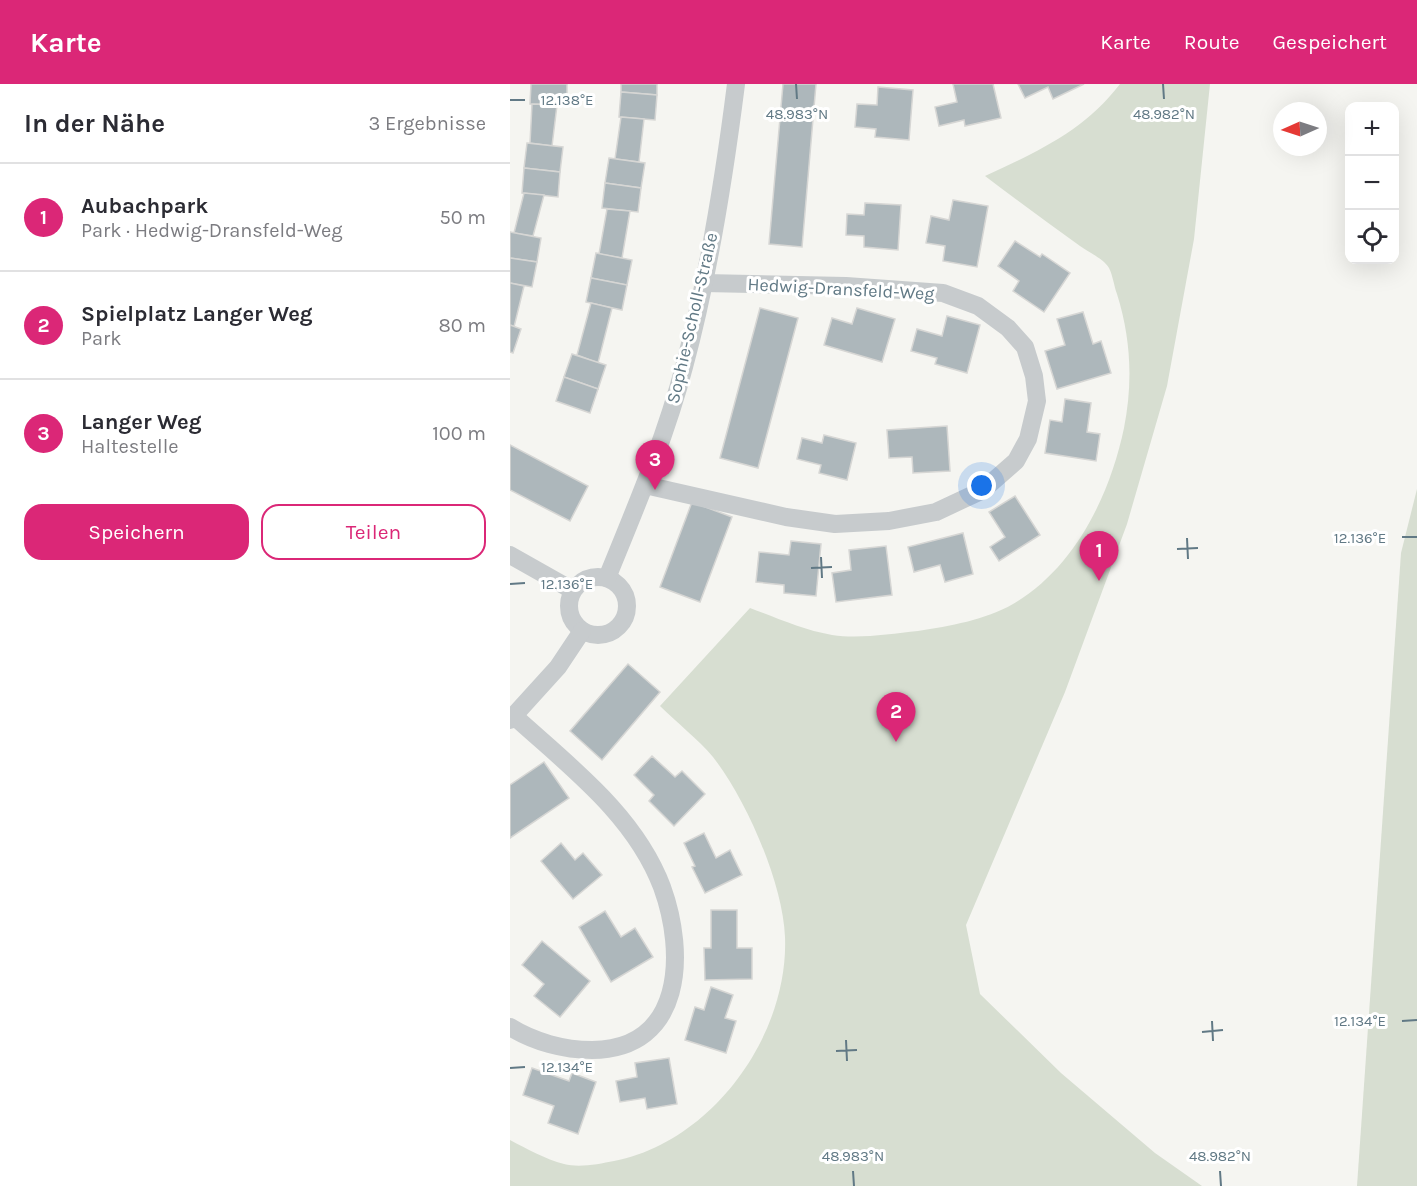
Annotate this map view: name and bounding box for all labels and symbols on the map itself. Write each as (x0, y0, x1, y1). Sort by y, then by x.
text: 12.138°E (541, 91, 593, 109)
north arrow (1273, 102, 1327, 156)
text: 48.983°N (766, 105, 828, 123)
text: 48.982°N (1133, 105, 1195, 123)
street label: Sophie-Scholl-Straße (662, 230, 722, 406)
street label: Hedwig-Dransfeld-Weg (747, 273, 935, 305)
pin: 3 (636, 440, 674, 490)
your location (967, 471, 996, 500)
text: 12.136°E (1334, 529, 1386, 547)
pin: 1 (1080, 532, 1118, 581)
text: 12.136°E (541, 575, 593, 593)
pin: 2 (876, 692, 916, 742)
text: 12.134°E (1334, 1012, 1386, 1030)
text: 12.134°E (541, 1058, 593, 1076)
text: 48.983°N (822, 1147, 884, 1165)
text: 48.982°N (1189, 1147, 1251, 1165)

